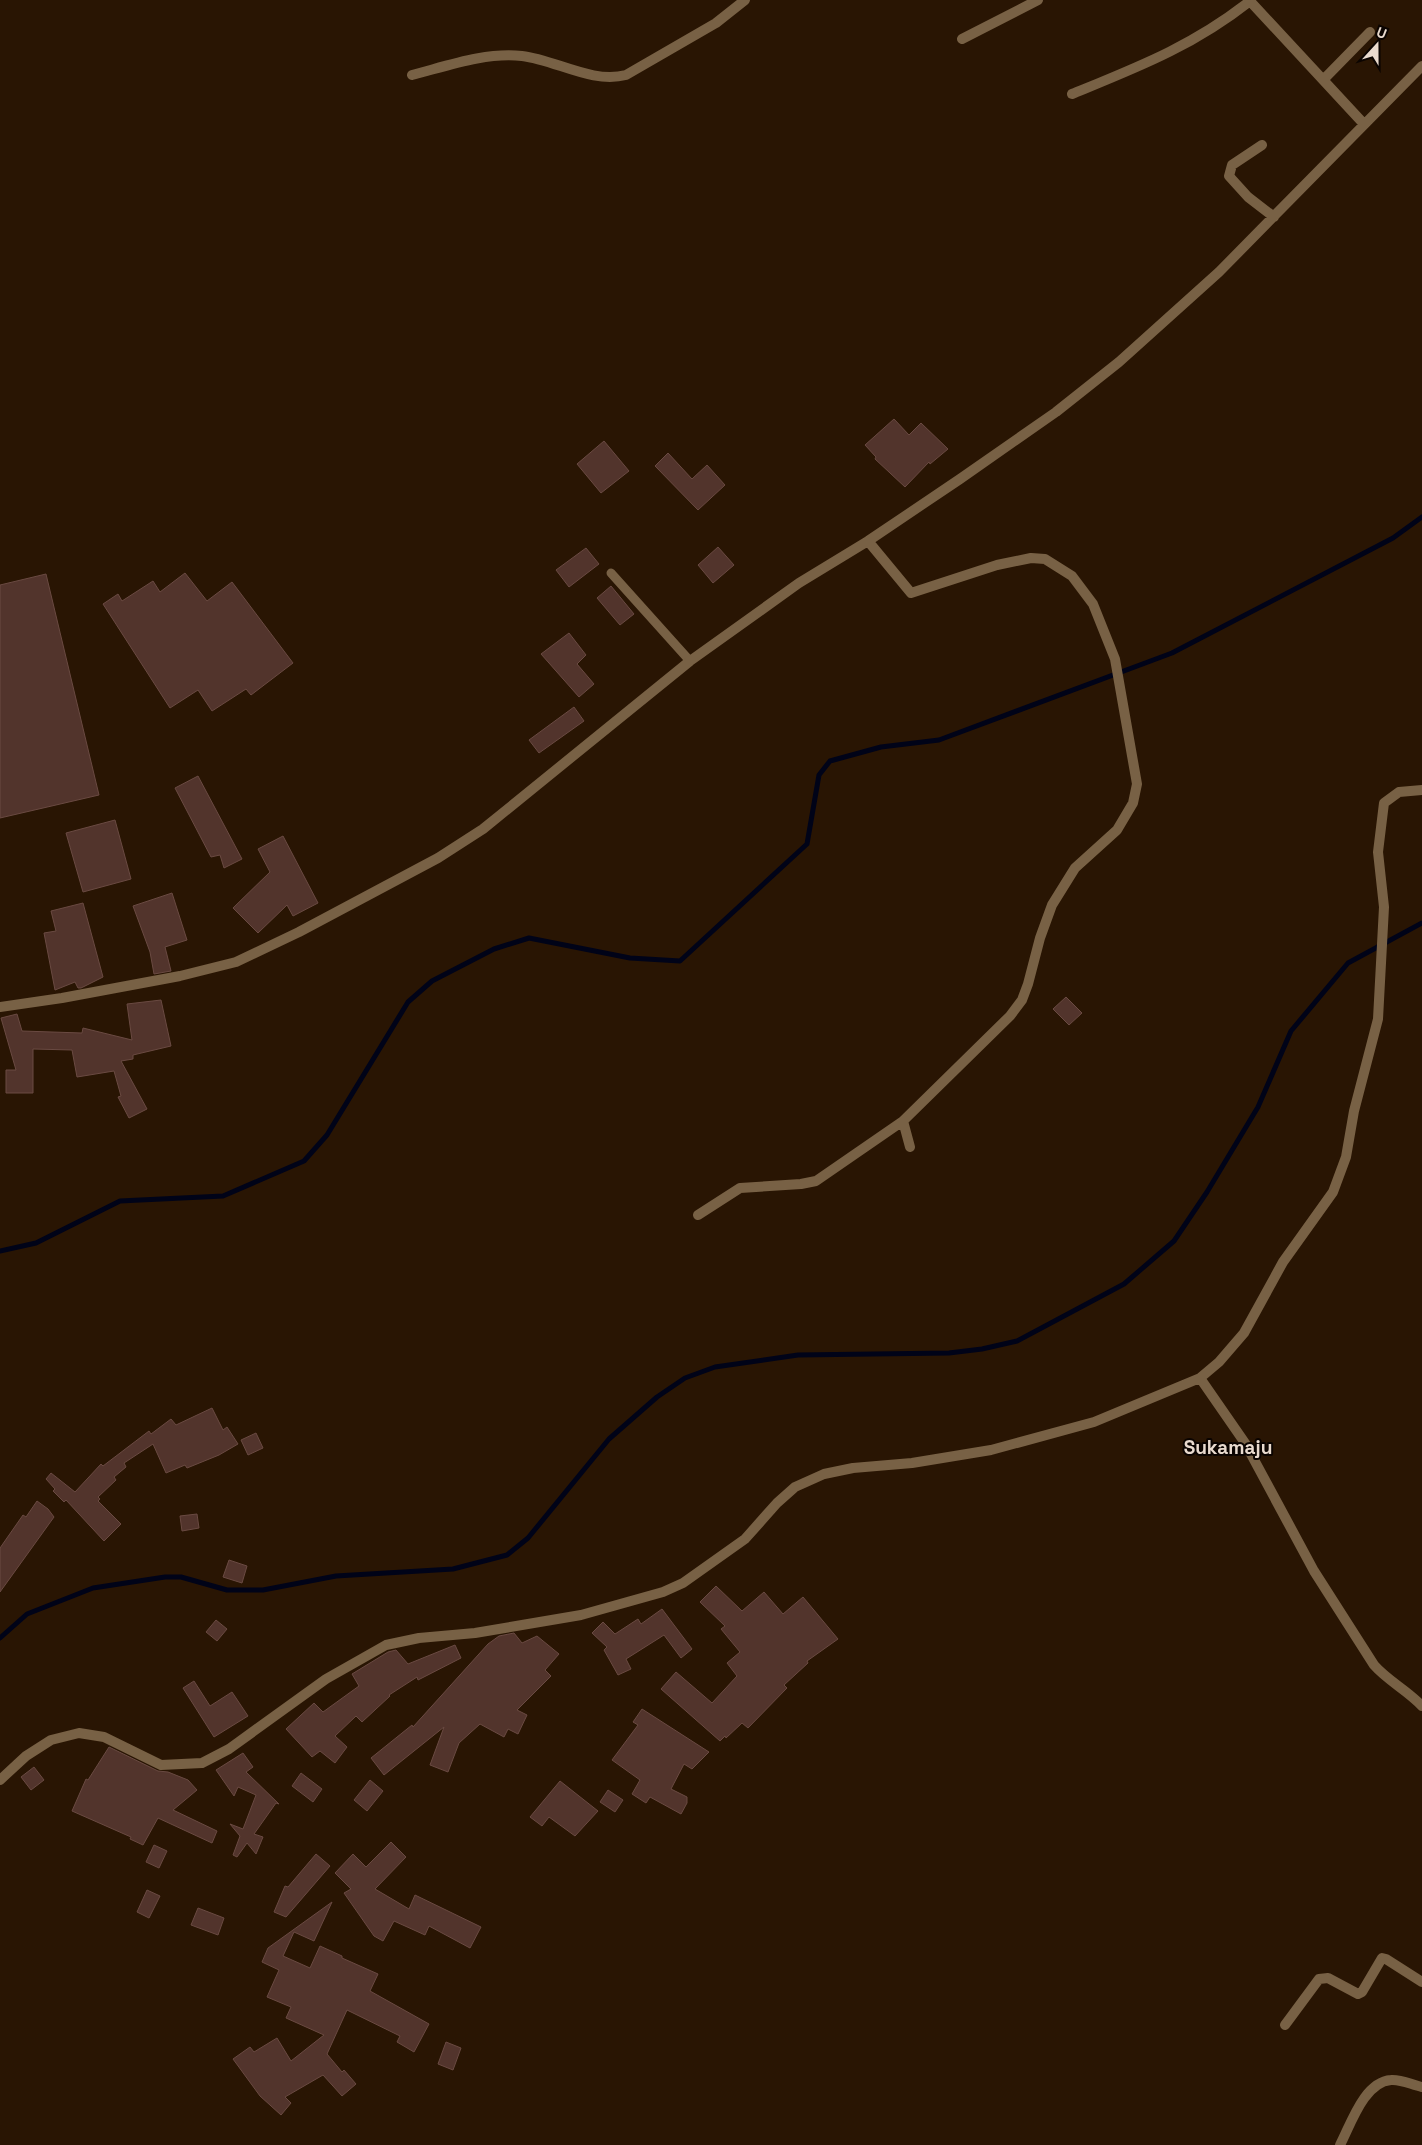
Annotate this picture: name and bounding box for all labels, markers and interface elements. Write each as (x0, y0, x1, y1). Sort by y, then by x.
north arrow (1352, 20, 1402, 70)
text: U (1374, 23, 1389, 43)
district label: Sukamaju (1184, 1435, 1272, 1460)

